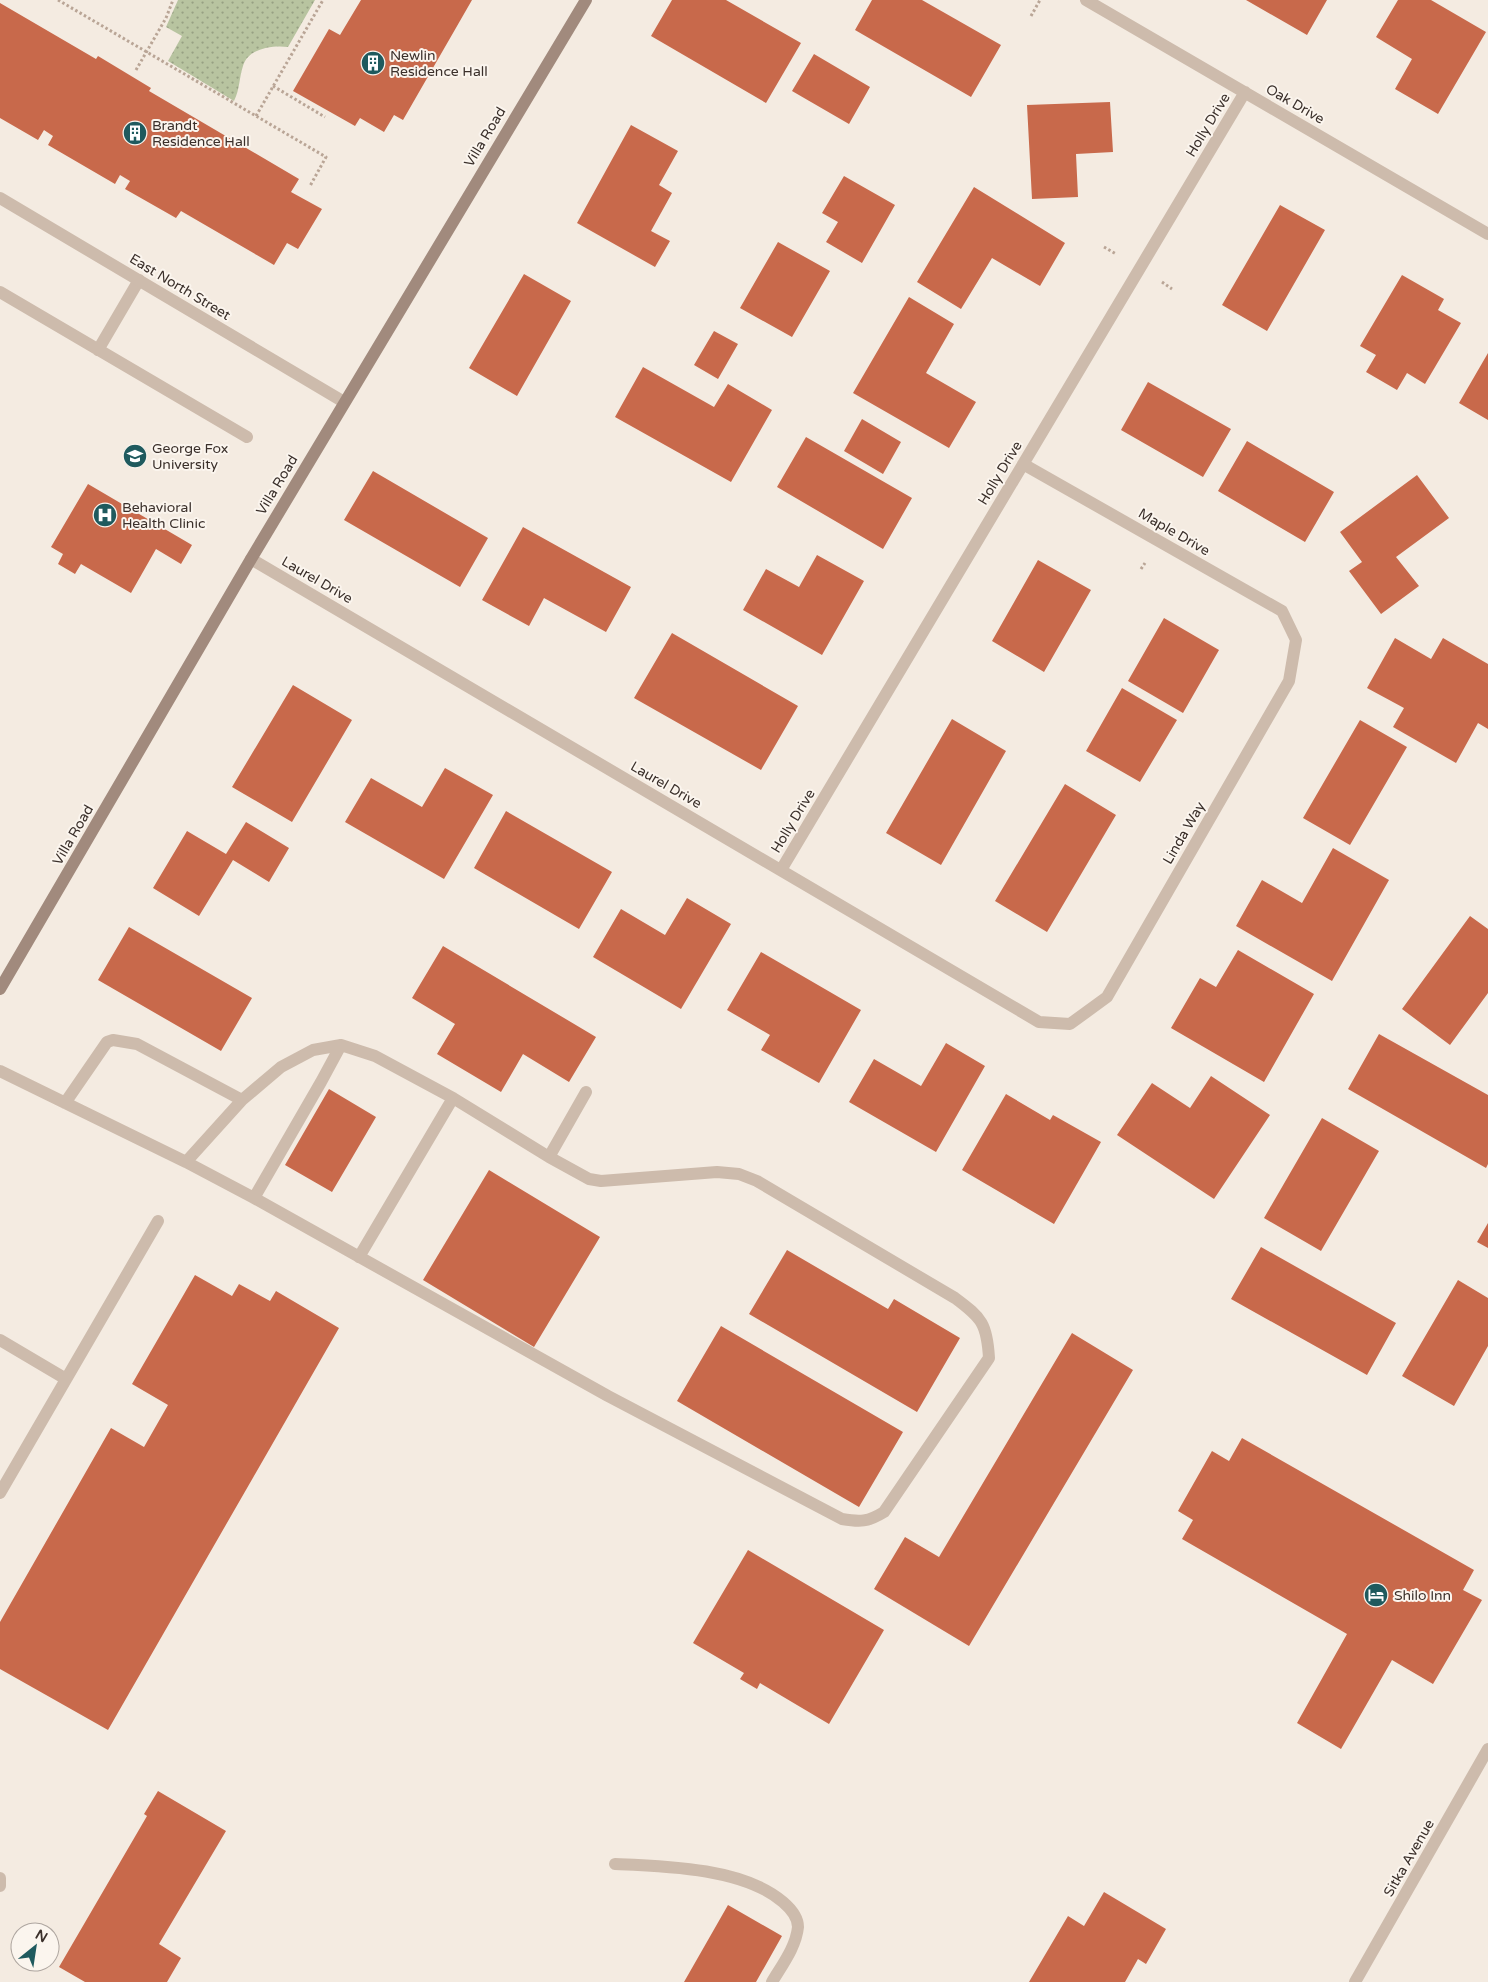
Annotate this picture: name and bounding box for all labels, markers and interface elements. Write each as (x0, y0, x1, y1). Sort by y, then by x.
place label: Newlin Residence Hall (390, 47, 488, 80)
building icon: Newlin Residence Hall (360, 50, 386, 76)
street label: Oak Drive (1263, 80, 1327, 128)
street label: Holly Drive (1182, 90, 1234, 160)
street label: Villa Road (461, 104, 509, 170)
place label: Brandt Residence Hall (152, 117, 250, 150)
building icon: Brandt Residence Hall (122, 120, 148, 146)
street label: East North Street (126, 250, 234, 324)
street label: Holly Drive (974, 438, 1026, 508)
place label: George Fox University (152, 440, 228, 473)
school or university icon: George Fox University (122, 443, 148, 469)
street label: Villa Road (253, 452, 301, 518)
place label: Behavioral Health Clinic (122, 499, 205, 532)
hospital icon: Behavioral Health Clinic (92, 502, 118, 528)
street label: Maple Drive (1135, 505, 1213, 559)
street label: Laurel Drive (279, 553, 356, 607)
street label: Laurel Drive (628, 758, 705, 812)
street label: Holly Drive (767, 786, 819, 856)
street label: Linda Way (1159, 798, 1209, 867)
street label: Villa Road (49, 802, 97, 868)
hotel icon: Shilo Inn (1363, 1582, 1389, 1608)
place label: Shilo Inn (1394, 1587, 1451, 1604)
street label: Sitka Avenue (1380, 1816, 1438, 1900)
north arrow (10, 1922, 60, 1972)
text: N (32, 1926, 50, 1946)

